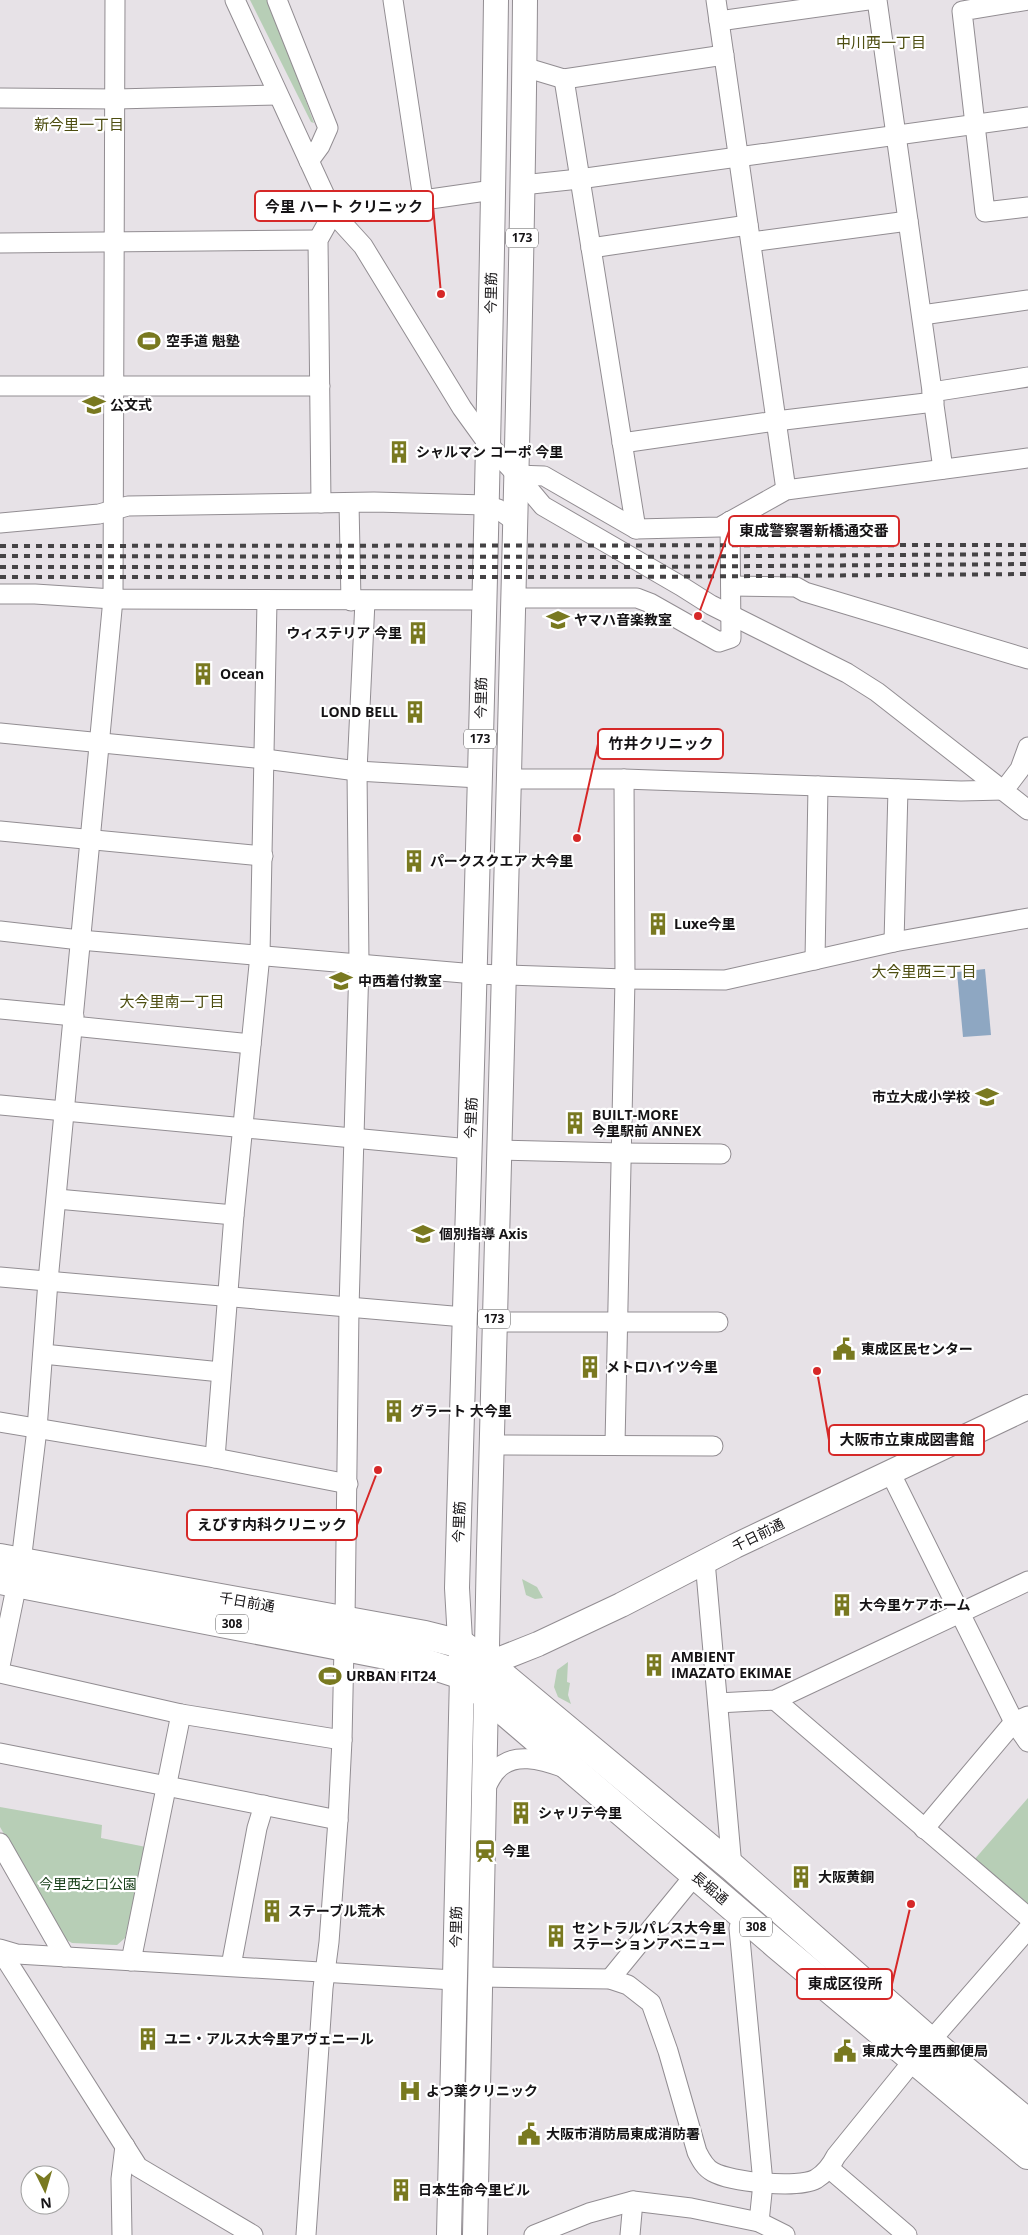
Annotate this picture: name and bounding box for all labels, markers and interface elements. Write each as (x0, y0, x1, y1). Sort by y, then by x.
district label: 中川西一丁目 (836, 32, 926, 52)
district label: 新今里一丁目 (34, 114, 124, 134)
callout: 今里 ハート クリニック (255, 191, 433, 221)
text: 今里 ハート クリニック (265, 196, 423, 216)
road number: 173 (506, 228, 538, 248)
street label: 今里筋 (481, 272, 500, 314)
sports icon: 空手道 魁塾 (136, 328, 162, 354)
place label: 空手道 魁塾 (166, 331, 240, 350)
school or university icon: 公文式 (81, 392, 107, 418)
place label: 公文式 (110, 395, 152, 414)
building icon: シャルマン コーポ 今里 (386, 439, 412, 465)
place label: シャルマン コーポ 今里 (416, 442, 563, 461)
callout: 東成警察署新橋通交番 (729, 516, 899, 546)
text: 東成警察署新橋通交番 (739, 520, 889, 540)
school or university icon: ヤマハ音楽教室 (545, 607, 571, 633)
place label: ヤマハ音楽教室 (574, 610, 672, 629)
building icon: ウィステリア 今里 (405, 620, 431, 646)
place label: ウィステリア 今里 (286, 623, 402, 642)
building icon: Ocean (190, 661, 216, 687)
place label: Ocean (220, 664, 264, 683)
street label: 今里筋 (471, 677, 490, 719)
building icon: LOND BELL (402, 699, 428, 725)
place label: LOND BELL (321, 702, 398, 721)
callout: 竹井クリニック (598, 729, 723, 759)
road number: 173 (464, 730, 496, 749)
text: 竹井クリニック (608, 733, 714, 753)
building icon: パークスクエア 大今里 (401, 848, 427, 874)
place label: パークスクエア 大今里 (430, 851, 573, 870)
building icon: Luxe今里 (645, 911, 671, 937)
place label: Luxe今里 (674, 914, 735, 933)
district label: 大今里西三丁目 (871, 961, 977, 981)
school or university icon: 中西着付教室 (328, 968, 354, 994)
place label: 中西着付教室 (358, 971, 442, 990)
district label: 大今里南一丁目 (119, 991, 225, 1011)
school or university icon: 市立大成小学校 (974, 1084, 1000, 1110)
place label: 市立大成小学校 (872, 1087, 970, 1106)
street label: 今里筋 (460, 1097, 481, 1139)
place label: BUILT-MORE 今里駅前 ANNEX (592, 1105, 702, 1140)
building icon: BUILT-MORE 今里駅前 ANNEX (562, 1110, 588, 1136)
school or university icon: 個別指導 Axis (410, 1221, 436, 1247)
place label: 個別指導 Axis (439, 1224, 528, 1243)
road number: 173 (478, 1310, 510, 1328)
public building icon: 東成区民センター (831, 1336, 857, 1362)
place label: 東成区民センター (861, 1339, 973, 1358)
building icon: メトロハイツ今里 (577, 1354, 603, 1380)
place label: メトロハイツ今里 (606, 1357, 718, 1376)
building icon: グラート 大今里 (381, 1398, 407, 1424)
place label: グラート 大今里 (410, 1401, 512, 1420)
callout: 大阪市立東成図書館 (829, 1425, 984, 1455)
text: 大阪市立東成図書館 (839, 1429, 975, 1449)
street label: 今里筋 (448, 1501, 469, 1543)
callout: えびす内科クリニック (187, 1510, 357, 1540)
text: えびす内科クリニック (197, 1514, 347, 1534)
street label: 千日前通 (728, 1514, 787, 1555)
street label: 千日前通 (218, 1587, 276, 1616)
building icon: 大今里ケアホーム (829, 1592, 855, 1618)
place label: 大今里ケアホーム (859, 1595, 971, 1614)
road number: 308 (216, 1615, 248, 1634)
place label: AMBIENT IMAZATO EKIMAE (671, 1647, 792, 1682)
building icon: AMBIENT IMAZATO EKIMAE (641, 1652, 667, 1678)
sports icon: URBAN FIT24 (317, 1663, 343, 1689)
place label: URBAN FIT24 (346, 1666, 436, 1685)
building icon: シャリテ今里 (508, 1800, 534, 1826)
place label: シャリテ今里 (538, 1803, 622, 1822)
station icon: 今里 (472, 1838, 498, 1864)
place label: 今里 (502, 1841, 530, 1860)
building icon: 大阪黄銅 (788, 1864, 814, 1890)
street label: 長堀通 (688, 1867, 733, 1908)
place label: 大阪黄銅 (818, 1867, 874, 1886)
park label: 今里西之口公園 (39, 1874, 137, 1893)
building icon: ステーブル荒木 (259, 1898, 285, 1924)
place label: ステーブル荒木 (288, 1901, 385, 1920)
street label: 今里筋 (446, 1906, 465, 1948)
place label: セントラルパレス大今里 ステーションアベニュー (572, 1918, 726, 1953)
road number: 308 (740, 1918, 772, 1936)
building icon: セントラルパレス大今里 ステーションアベニュー (543, 1923, 569, 1949)
callout: 東成区役所 (797, 1969, 892, 1999)
text: 東成区役所 (807, 1973, 883, 1993)
building icon: ユニ・アルス大今里アヴェニール (135, 2026, 161, 2052)
place label: ユニ・アルス大今里アヴェニール (164, 2029, 374, 2048)
public building icon: 東成大今里西郵便局 (832, 2038, 858, 2064)
place label: 東成大今里西郵便局 (862, 2041, 988, 2060)
hospital icon: よつ葉クリニック (397, 2078, 423, 2104)
place label: よつ葉クリニック (426, 2081, 538, 2100)
public building icon: 大阪市消防局東成消防署 (516, 2121, 542, 2147)
place label: 大阪市消防局東成消防署 (546, 2124, 700, 2143)
north arrow (20, 2165, 70, 2215)
building icon: 日本生命今里ビル (388, 2177, 414, 2203)
place label: 日本生命今里ビル (418, 2180, 530, 2199)
text: N (40, 2193, 53, 2213)

